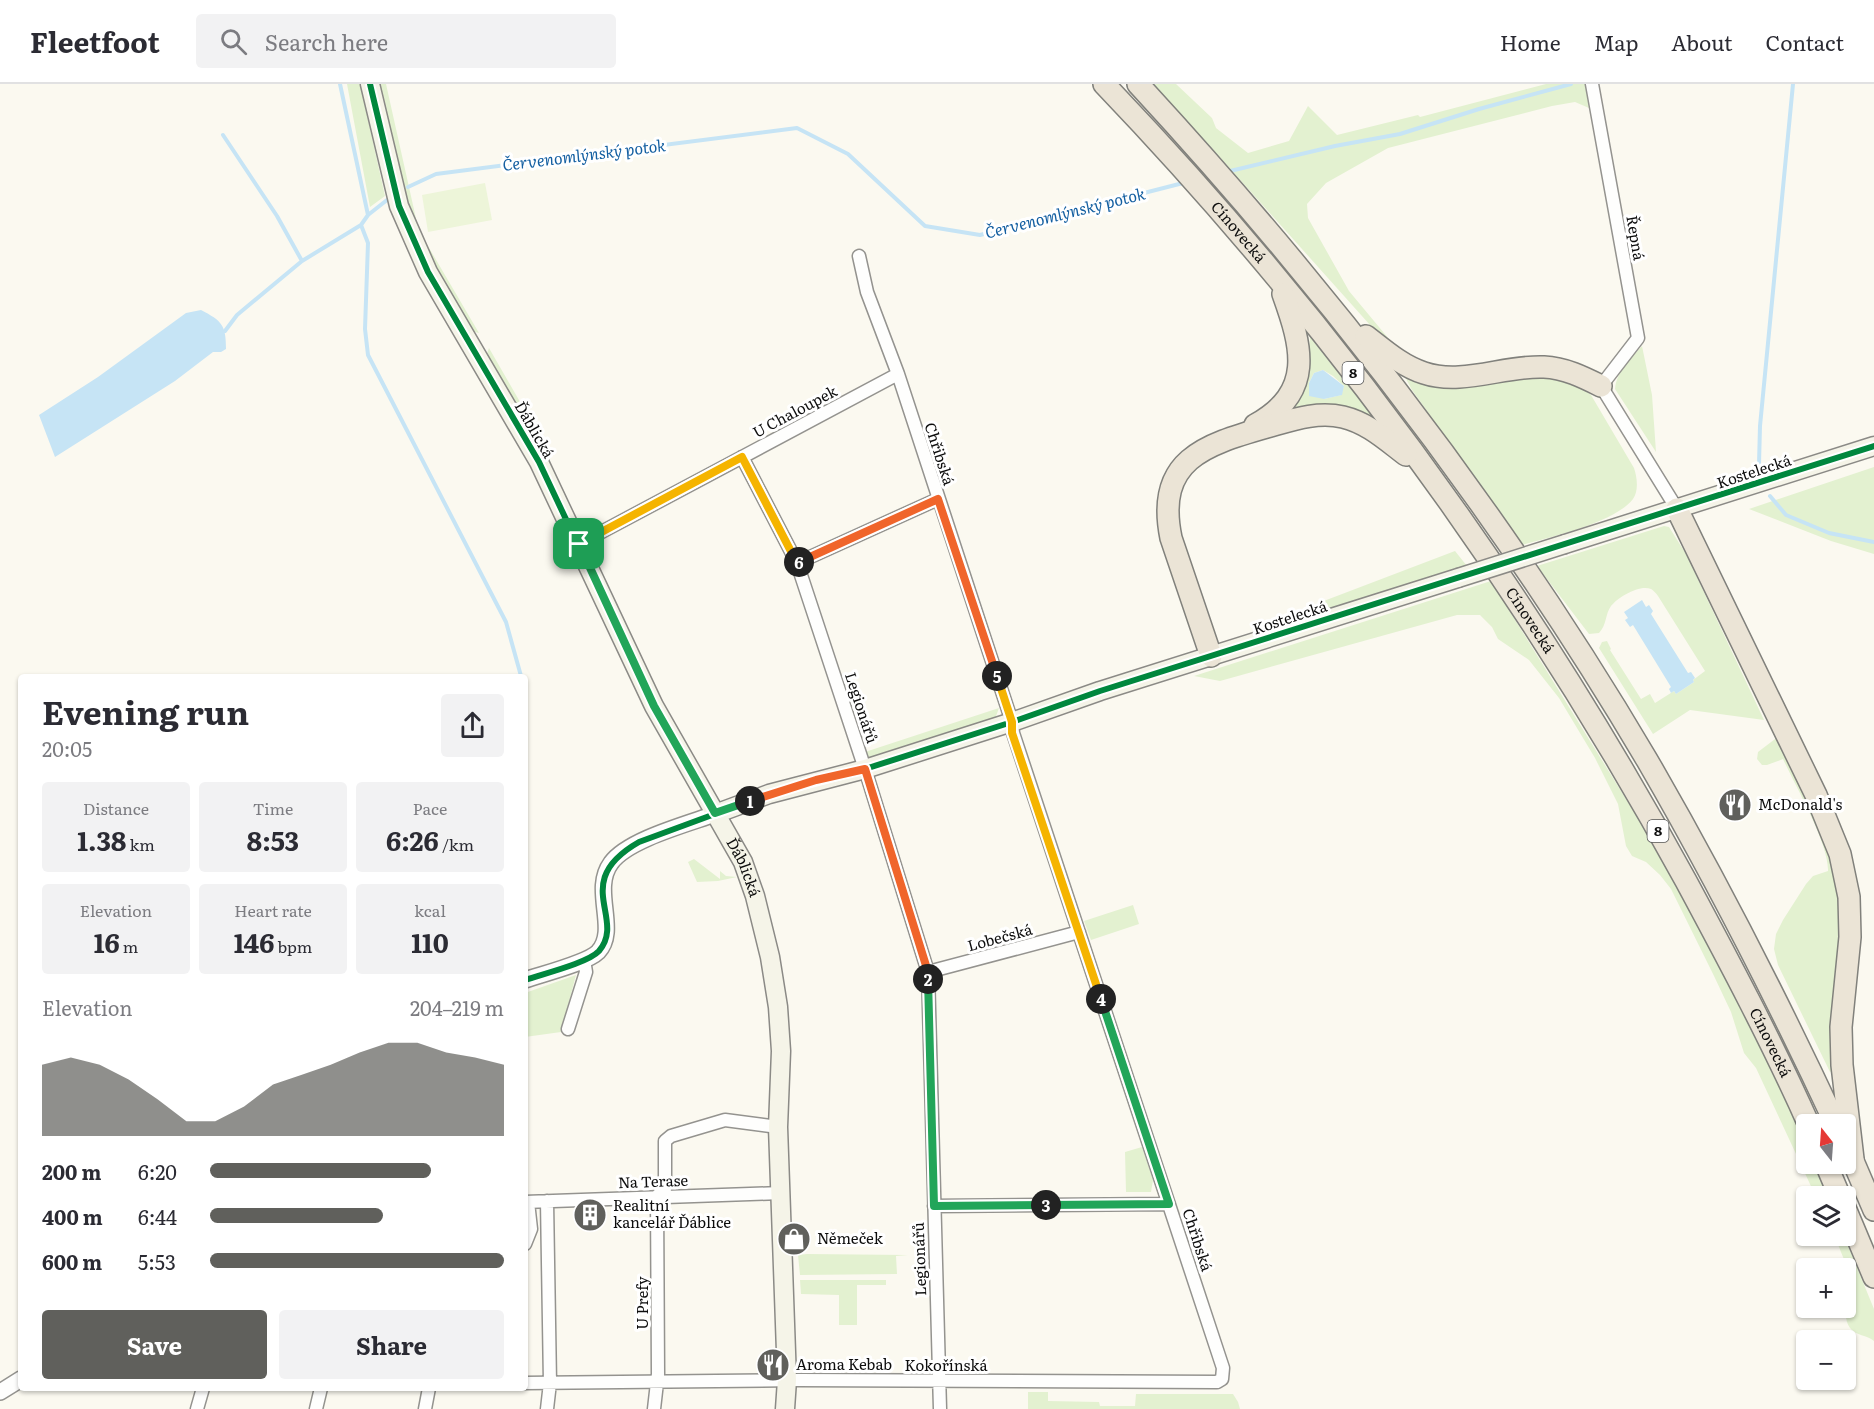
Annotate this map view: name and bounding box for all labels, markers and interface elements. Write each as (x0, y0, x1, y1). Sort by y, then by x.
search box (196, 14, 616, 68)
text: Fleetfoot (30, 20, 160, 62)
icon: search (217, 25, 250, 58)
text: Search here (265, 25, 388, 58)
text: Home (1500, 26, 1561, 57)
text: Map (1594, 26, 1638, 57)
text: About (1671, 26, 1733, 57)
text: Contact (1766, 26, 1844, 57)
water label: Červenomlýnský potok (501, 132, 667, 176)
water label: Červenomlýnský potok (982, 180, 1148, 244)
street label: Cínovecká (1206, 195, 1273, 268)
street label: Řepná (1621, 213, 1652, 263)
road number: 8 (1342, 362, 1364, 384)
street label: U Chaloupek (748, 378, 841, 443)
street label: Ďáblická (510, 396, 561, 463)
street label: Chřibská (919, 419, 962, 489)
street label: Kostelecká (1713, 447, 1795, 493)
pin (553, 518, 604, 569)
icon: arrive (562, 527, 595, 560)
pin: 6 (784, 547, 814, 577)
text: 6 (794, 550, 804, 574)
street label: Cínovecká (1501, 582, 1562, 658)
street label: Kostelecká (1249, 593, 1331, 639)
pin: 5 (982, 661, 1012, 691)
text: 5 (993, 664, 1001, 688)
street label: Legionářů (840, 669, 885, 747)
text: Evening run (42, 686, 249, 735)
button: share (441, 694, 504, 757)
text: 20:05 (42, 733, 92, 763)
pin: 1 (735, 786, 765, 816)
restaurant icon: McDonald's (1717, 787, 1753, 823)
text: 1 (747, 789, 753, 813)
place label: McDonald's (1758, 792, 1842, 815)
text: Distance (83, 796, 149, 820)
text: Time (253, 796, 293, 820)
text: Pace (413, 796, 447, 820)
text: 1.38 (77, 820, 126, 859)
text: 8:53 (247, 820, 299, 859)
text: 6:26 (386, 820, 439, 859)
road number: 8 (1648, 820, 1668, 842)
text: km (126, 832, 155, 856)
text: /km (439, 832, 474, 856)
street label: Ďáblická (721, 833, 768, 901)
text: Elevation (80, 898, 152, 922)
text: Heart rate (234, 898, 312, 922)
text: kcal (414, 898, 446, 922)
street label: Lobečská (965, 917, 1035, 956)
text: 16 (94, 922, 120, 961)
text: 146 (234, 922, 274, 961)
text: 110 (411, 922, 449, 961)
text: m (120, 934, 138, 958)
text: bpm (274, 934, 312, 958)
pin: 2 (913, 964, 943, 994)
text: 2 (924, 967, 932, 991)
pin: 4 (1086, 984, 1116, 1014)
text: 4 (1096, 987, 1106, 1011)
text: Elevation (42, 992, 132, 1022)
text: 204–219 m (410, 992, 504, 1022)
street label: Cínovecká (1745, 1003, 1799, 1081)
north arrow (1796, 1114, 1856, 1174)
map controls (1796, 1114, 1856, 1390)
text: 200 m (42, 1156, 101, 1186)
text: 6:20 (138, 1156, 177, 1186)
street label: Na Terase (618, 1168, 689, 1193)
button: layers (1796, 1186, 1856, 1246)
pin: 3 (1031, 1190, 1061, 1220)
place label: Realitní kancelář Ďáblice (613, 1193, 731, 1233)
text: 3 (1042, 1193, 1050, 1217)
building icon: Realitní kancelář Ďáblice (572, 1197, 608, 1233)
text: 400 m (42, 1201, 103, 1231)
text: 6:44 (138, 1201, 177, 1231)
street label: Chřibská (1177, 1205, 1220, 1275)
shop icon: Němeček (776, 1221, 812, 1257)
street label: Legionářů (906, 1221, 931, 1296)
place label: Němeček (817, 1226, 884, 1249)
text: 600 m (42, 1246, 102, 1276)
text: 5:53 (138, 1246, 176, 1276)
button: + (1796, 1258, 1856, 1318)
street label: U Prefy (630, 1276, 653, 1330)
button: Save (42, 1310, 267, 1379)
button: Share (279, 1310, 504, 1379)
button: − (1796, 1330, 1856, 1390)
restaurant icon: Aroma Kebab (755, 1347, 791, 1383)
place label: Aroma Kebab (796, 1352, 892, 1375)
street label: Kokořínská (904, 1353, 988, 1376)

